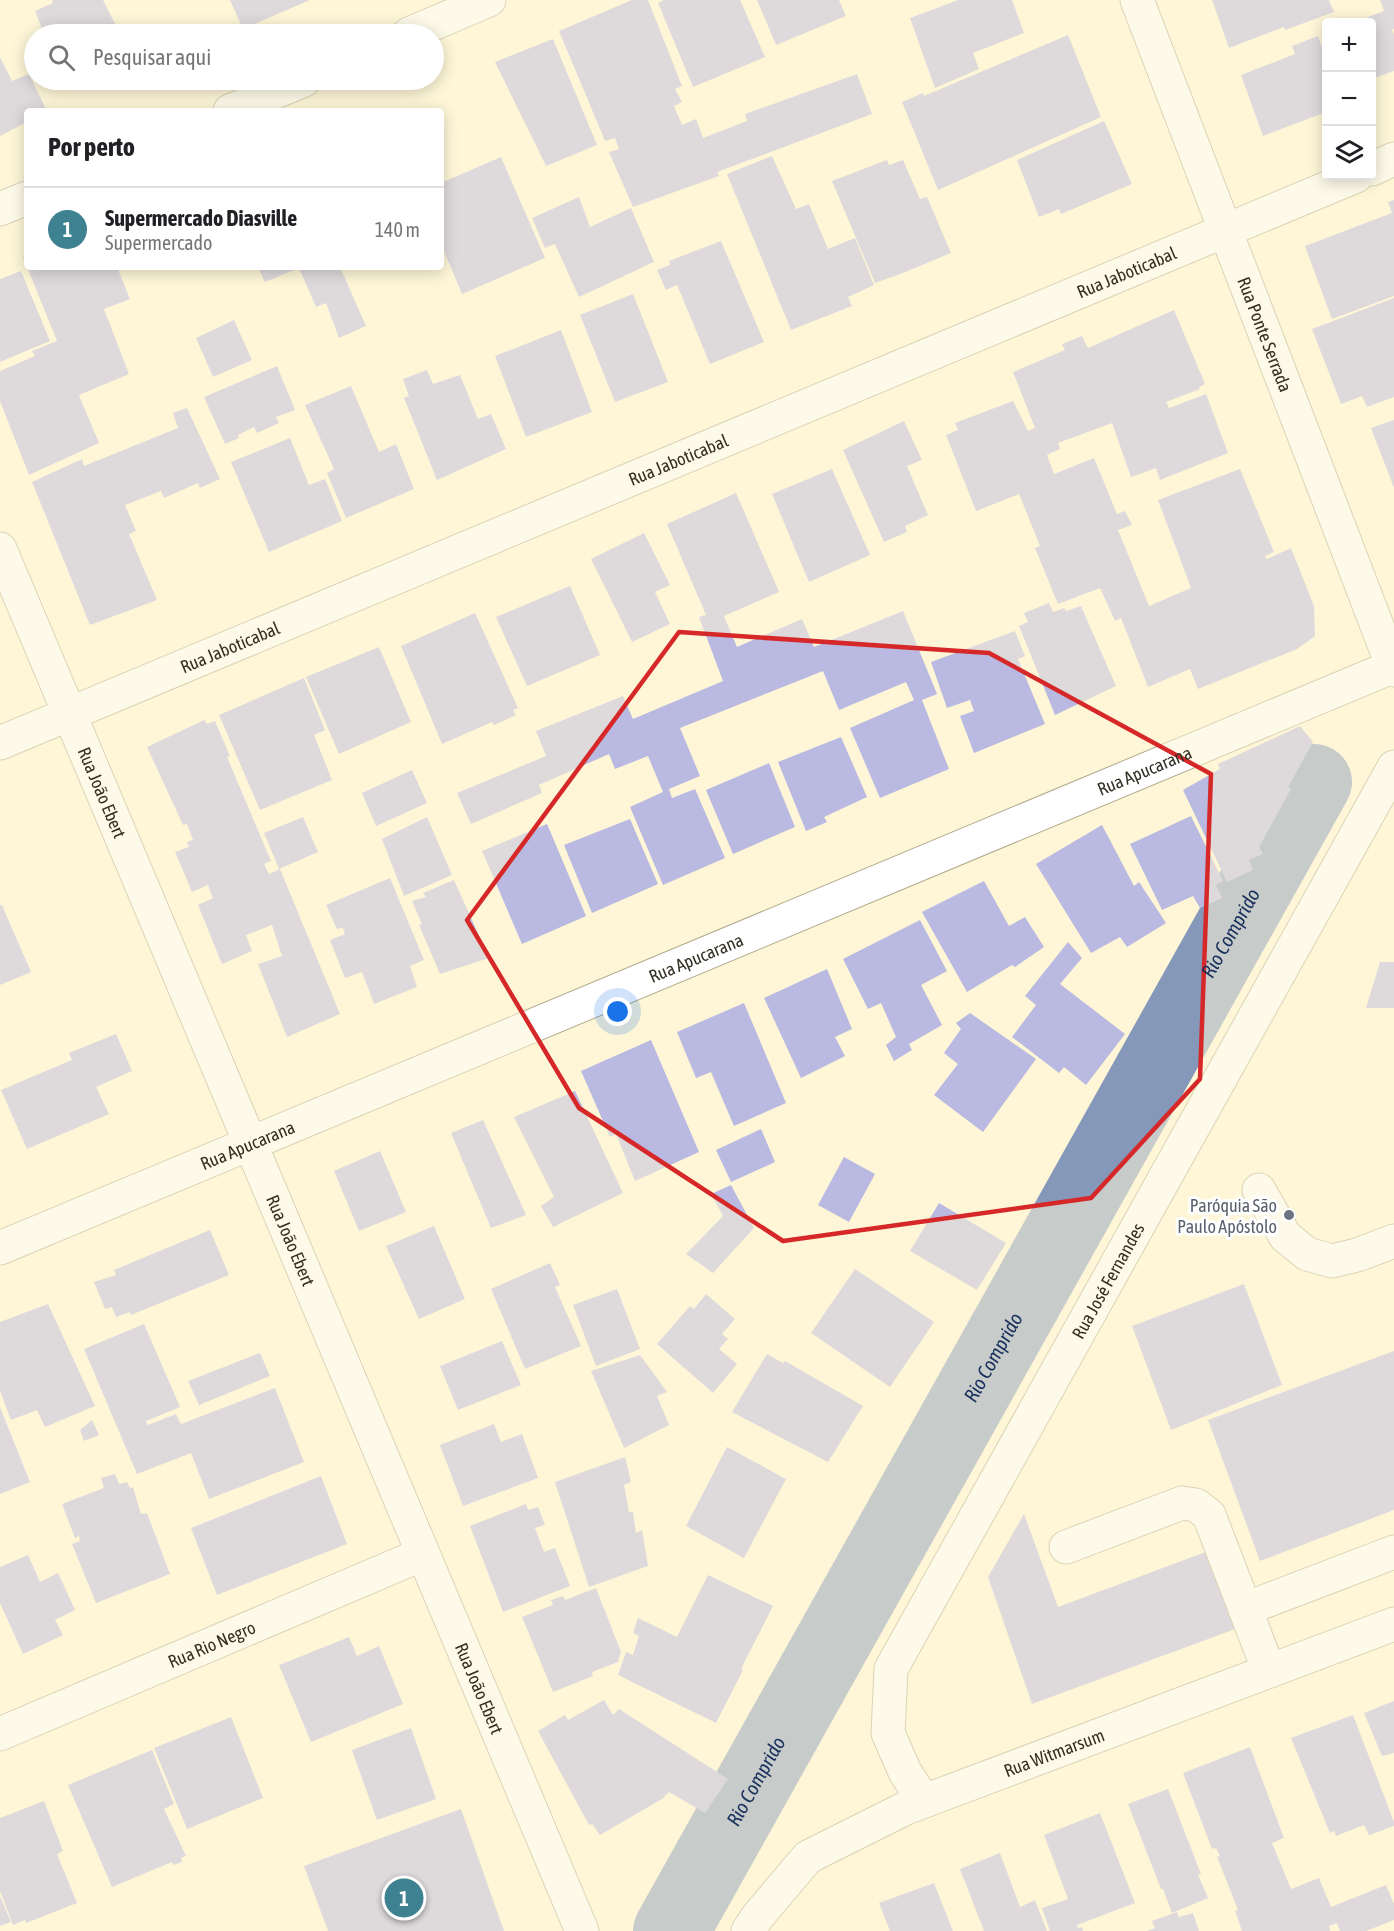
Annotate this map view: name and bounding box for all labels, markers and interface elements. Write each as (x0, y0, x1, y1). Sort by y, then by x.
map controls (1322, 18, 1376, 180)
button: + (1322, 18, 1376, 72)
search box (24, 24, 444, 90)
icon: search (45, 41, 78, 74)
text: Pesquisar aqui (93, 44, 211, 70)
button: − (1322, 72, 1376, 126)
button: layers (1322, 126, 1376, 180)
text: Por perto (48, 132, 135, 162)
text: Supermercado Diasville (105, 205, 297, 231)
text: 1 (63, 218, 72, 241)
text: 140 m (375, 218, 420, 241)
text: Supermercado (105, 231, 212, 254)
street label: Rua Jaboticabal (1074, 242, 1180, 302)
street label: Rua Ponte Serrada (1234, 274, 1297, 395)
street label: Rua Jaboticabal (625, 429, 731, 490)
street label: Rua Jaboticabal (177, 617, 283, 677)
street label: Rua Apucarana (1094, 741, 1195, 799)
street label: Rua João Ebert (74, 744, 131, 841)
water label: Rio Comprido (1196, 884, 1264, 981)
street label: Rua Apucarana (646, 929, 746, 986)
your location (603, 997, 632, 1026)
street label: Rua Apucarana (197, 1116, 298, 1174)
street label: Rua João Ebert (263, 1192, 320, 1289)
place label: Paróquia São Paulo Apóstolo (1177, 1195, 1277, 1237)
marker: Paróquia São Paulo Apóstolo (1282, 1208, 1296, 1222)
street label: Rua José Fernandes (1067, 1219, 1148, 1342)
water label: Rio Comprido (958, 1308, 1026, 1405)
street label: Rua Rio Negro (165, 1616, 259, 1672)
street label: Rua João Ebert (451, 1639, 508, 1737)
street label: Rua Witmarsum (1001, 1724, 1107, 1781)
water label: Rio Comprido (721, 1732, 789, 1829)
pin: 1 (384, 1876, 424, 1920)

